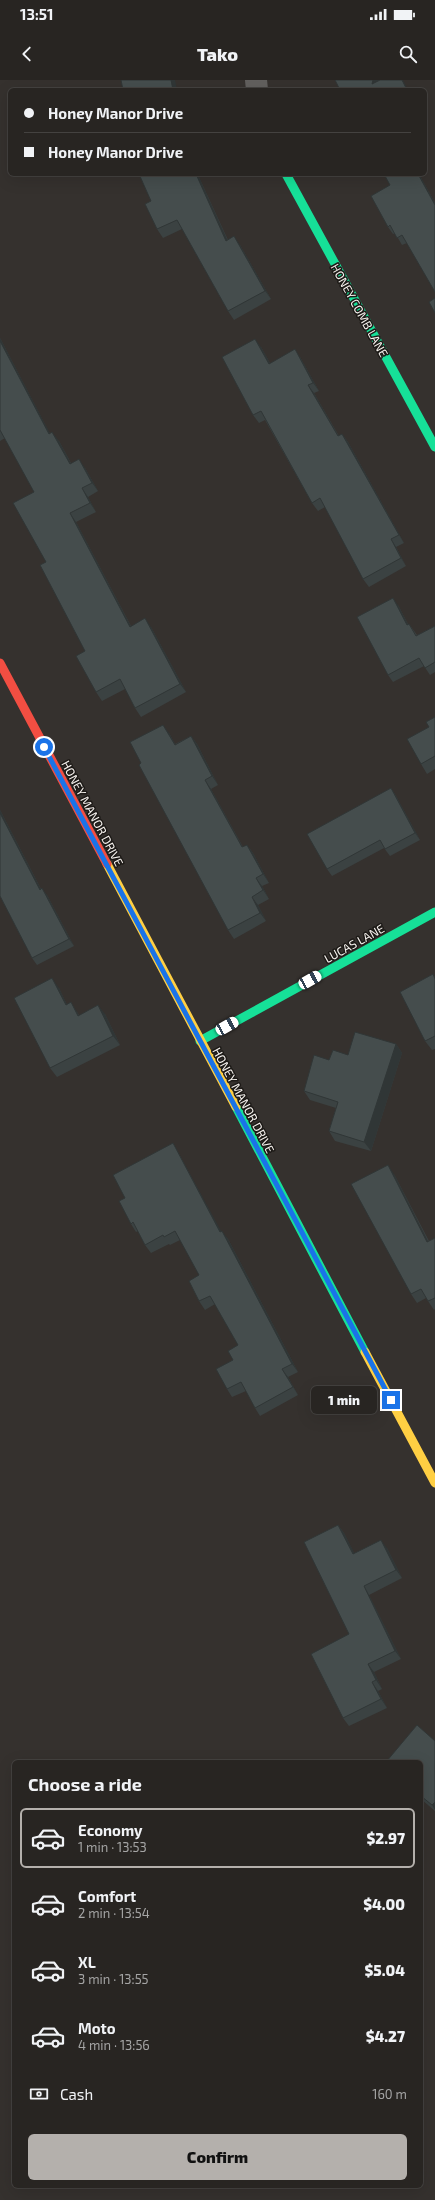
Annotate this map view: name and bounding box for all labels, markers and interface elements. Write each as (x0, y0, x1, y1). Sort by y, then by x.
text: 13:51 (20, 5, 54, 23)
icon: back (16, 43, 38, 65)
text: Tako (197, 43, 238, 65)
icon: search (397, 43, 419, 65)
text: Honey Manor Drive (48, 104, 183, 122)
text: Honey Manor Drive (48, 143, 183, 161)
street label: HONEY COMB LANE (329, 261, 392, 359)
route start (35, 738, 53, 756)
street label: HONEY MANOR DRIVE (59, 758, 127, 868)
street label: LUCAS LANE (322, 921, 387, 965)
car (297, 969, 323, 991)
car (214, 1015, 240, 1037)
street label: HONEY MANOR DRIVE (210, 1045, 278, 1155)
callout: 1 min (311, 1386, 377, 1414)
route end (382, 1391, 400, 1409)
text: 1 min (328, 1392, 360, 1408)
text: Choose a ride (28, 1773, 142, 1795)
icon: car (30, 1820, 66, 1856)
text: Economy (78, 1821, 143, 1839)
text: $2.97 (366, 1829, 405, 1847)
text: 1 min · 13:53 (78, 1839, 147, 1855)
icon: car (30, 1886, 66, 1922)
text: Comfort (78, 1887, 136, 1905)
text: $4.00 (363, 1895, 405, 1913)
text: 2 min · 13:54 (78, 1905, 150, 1921)
icon: car (30, 1952, 66, 1988)
text: XL (78, 1953, 96, 1971)
text: $5.04 (365, 1961, 405, 1979)
text: 3 min · 13:55 (78, 1971, 149, 1987)
icon: car (30, 2018, 66, 2054)
text: Moto (78, 2019, 116, 2037)
text: $4.27 (366, 2027, 405, 2045)
text: 4 min · 13:56 (78, 2037, 150, 2053)
icon: cash (28, 2083, 50, 2105)
text: Cash (60, 2085, 93, 2103)
text: 160 m (372, 2086, 407, 2102)
button: Confirm (28, 2134, 407, 2180)

